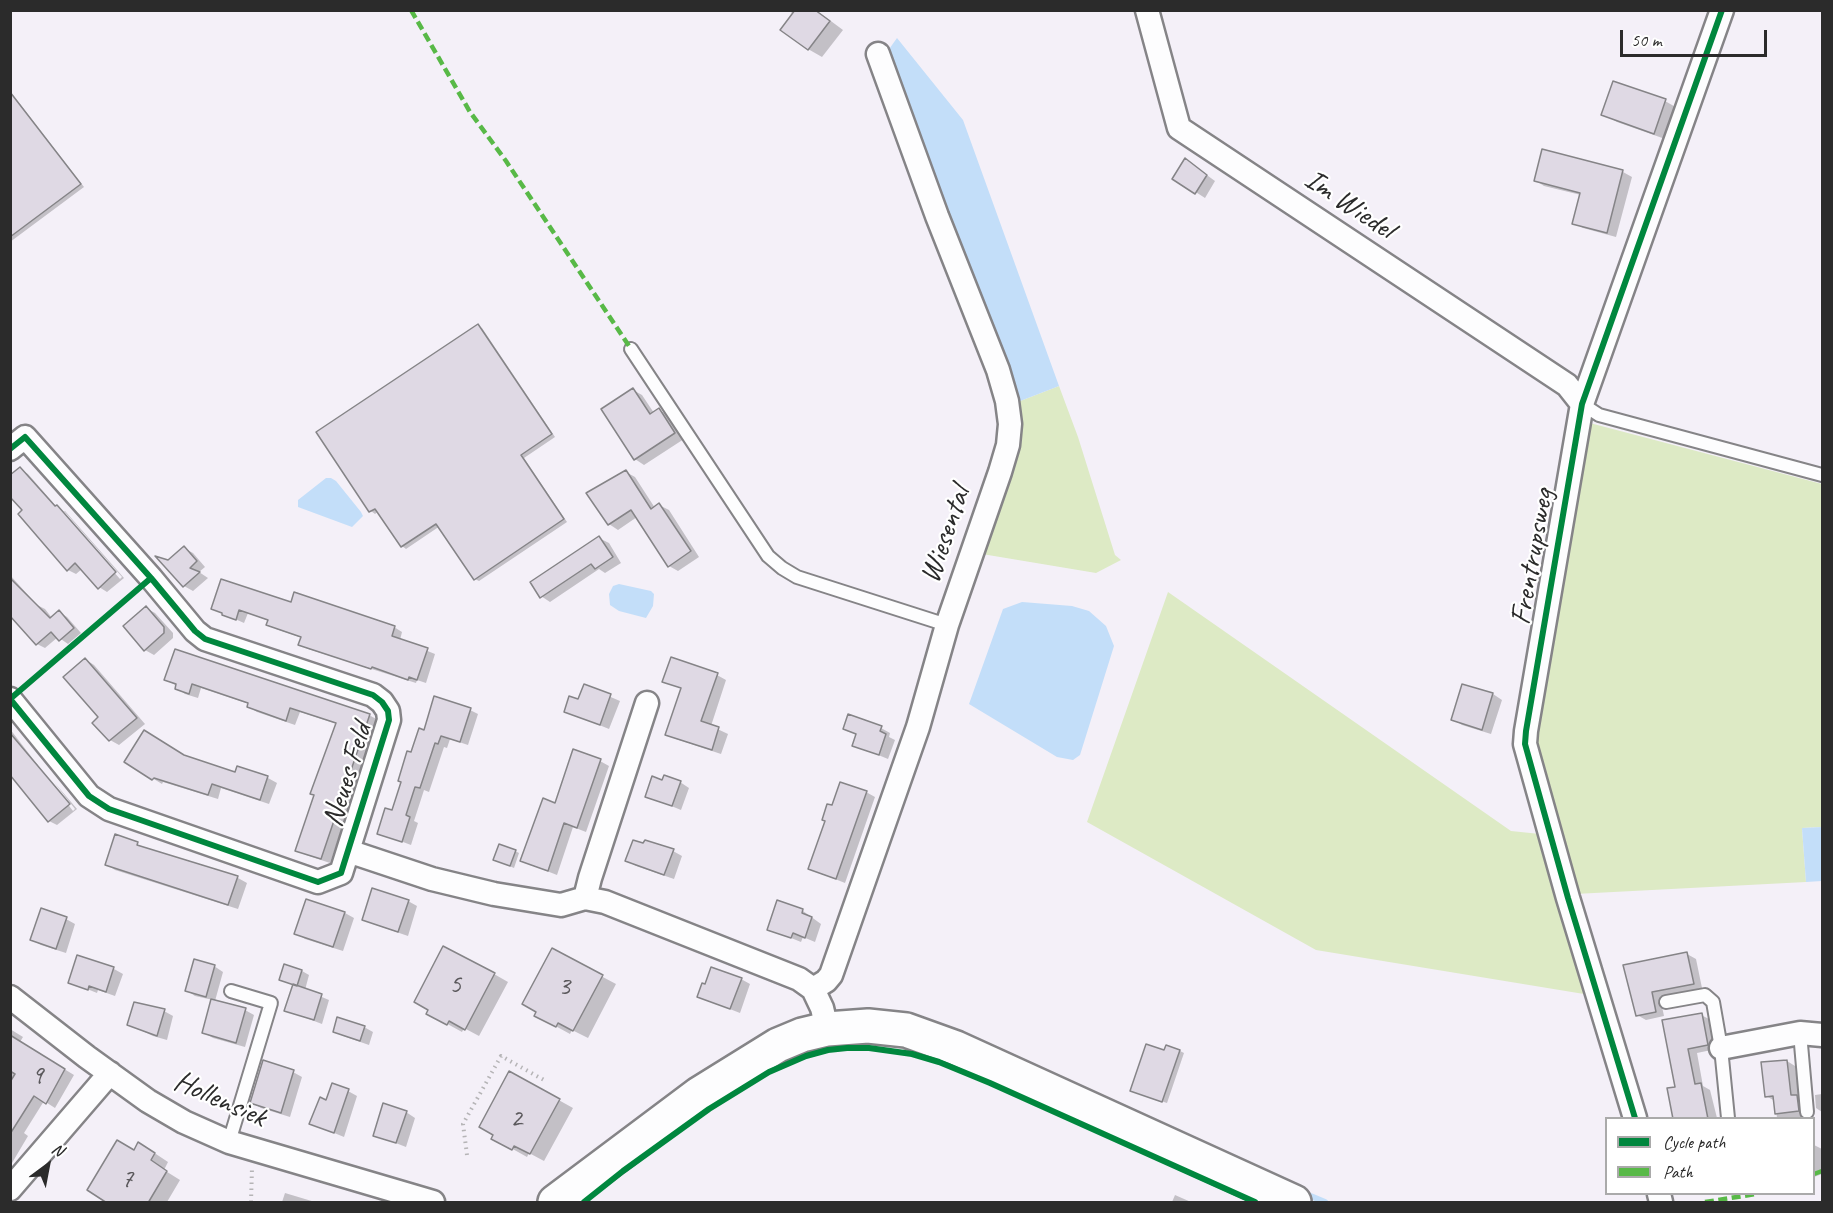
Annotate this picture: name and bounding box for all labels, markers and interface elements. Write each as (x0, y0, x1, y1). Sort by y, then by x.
scale bar (1623, 18, 1770, 56)
text: 50 m (1631, 29, 1662, 51)
street label: Im Wiedel (1297, 162, 1401, 248)
street label: Wiesental (913, 482, 979, 588)
street label: Frentrupsweg (1503, 487, 1563, 627)
street label: Neues Feld (315, 719, 381, 831)
house number: 5 (449, 969, 461, 1001)
house number: 3 (558, 971, 570, 1003)
house number: 9 (31, 1060, 43, 1092)
street label: Hollensiek (168, 1064, 272, 1136)
house number: 2 (510, 1103, 522, 1135)
legend (1605, 1117, 1815, 1195)
text: Cycle path (1663, 1131, 1725, 1153)
north arrow (18, 1135, 78, 1195)
text: N (48, 1139, 67, 1161)
text: Path (1663, 1161, 1693, 1183)
house number: 7 (121, 1164, 133, 1196)

